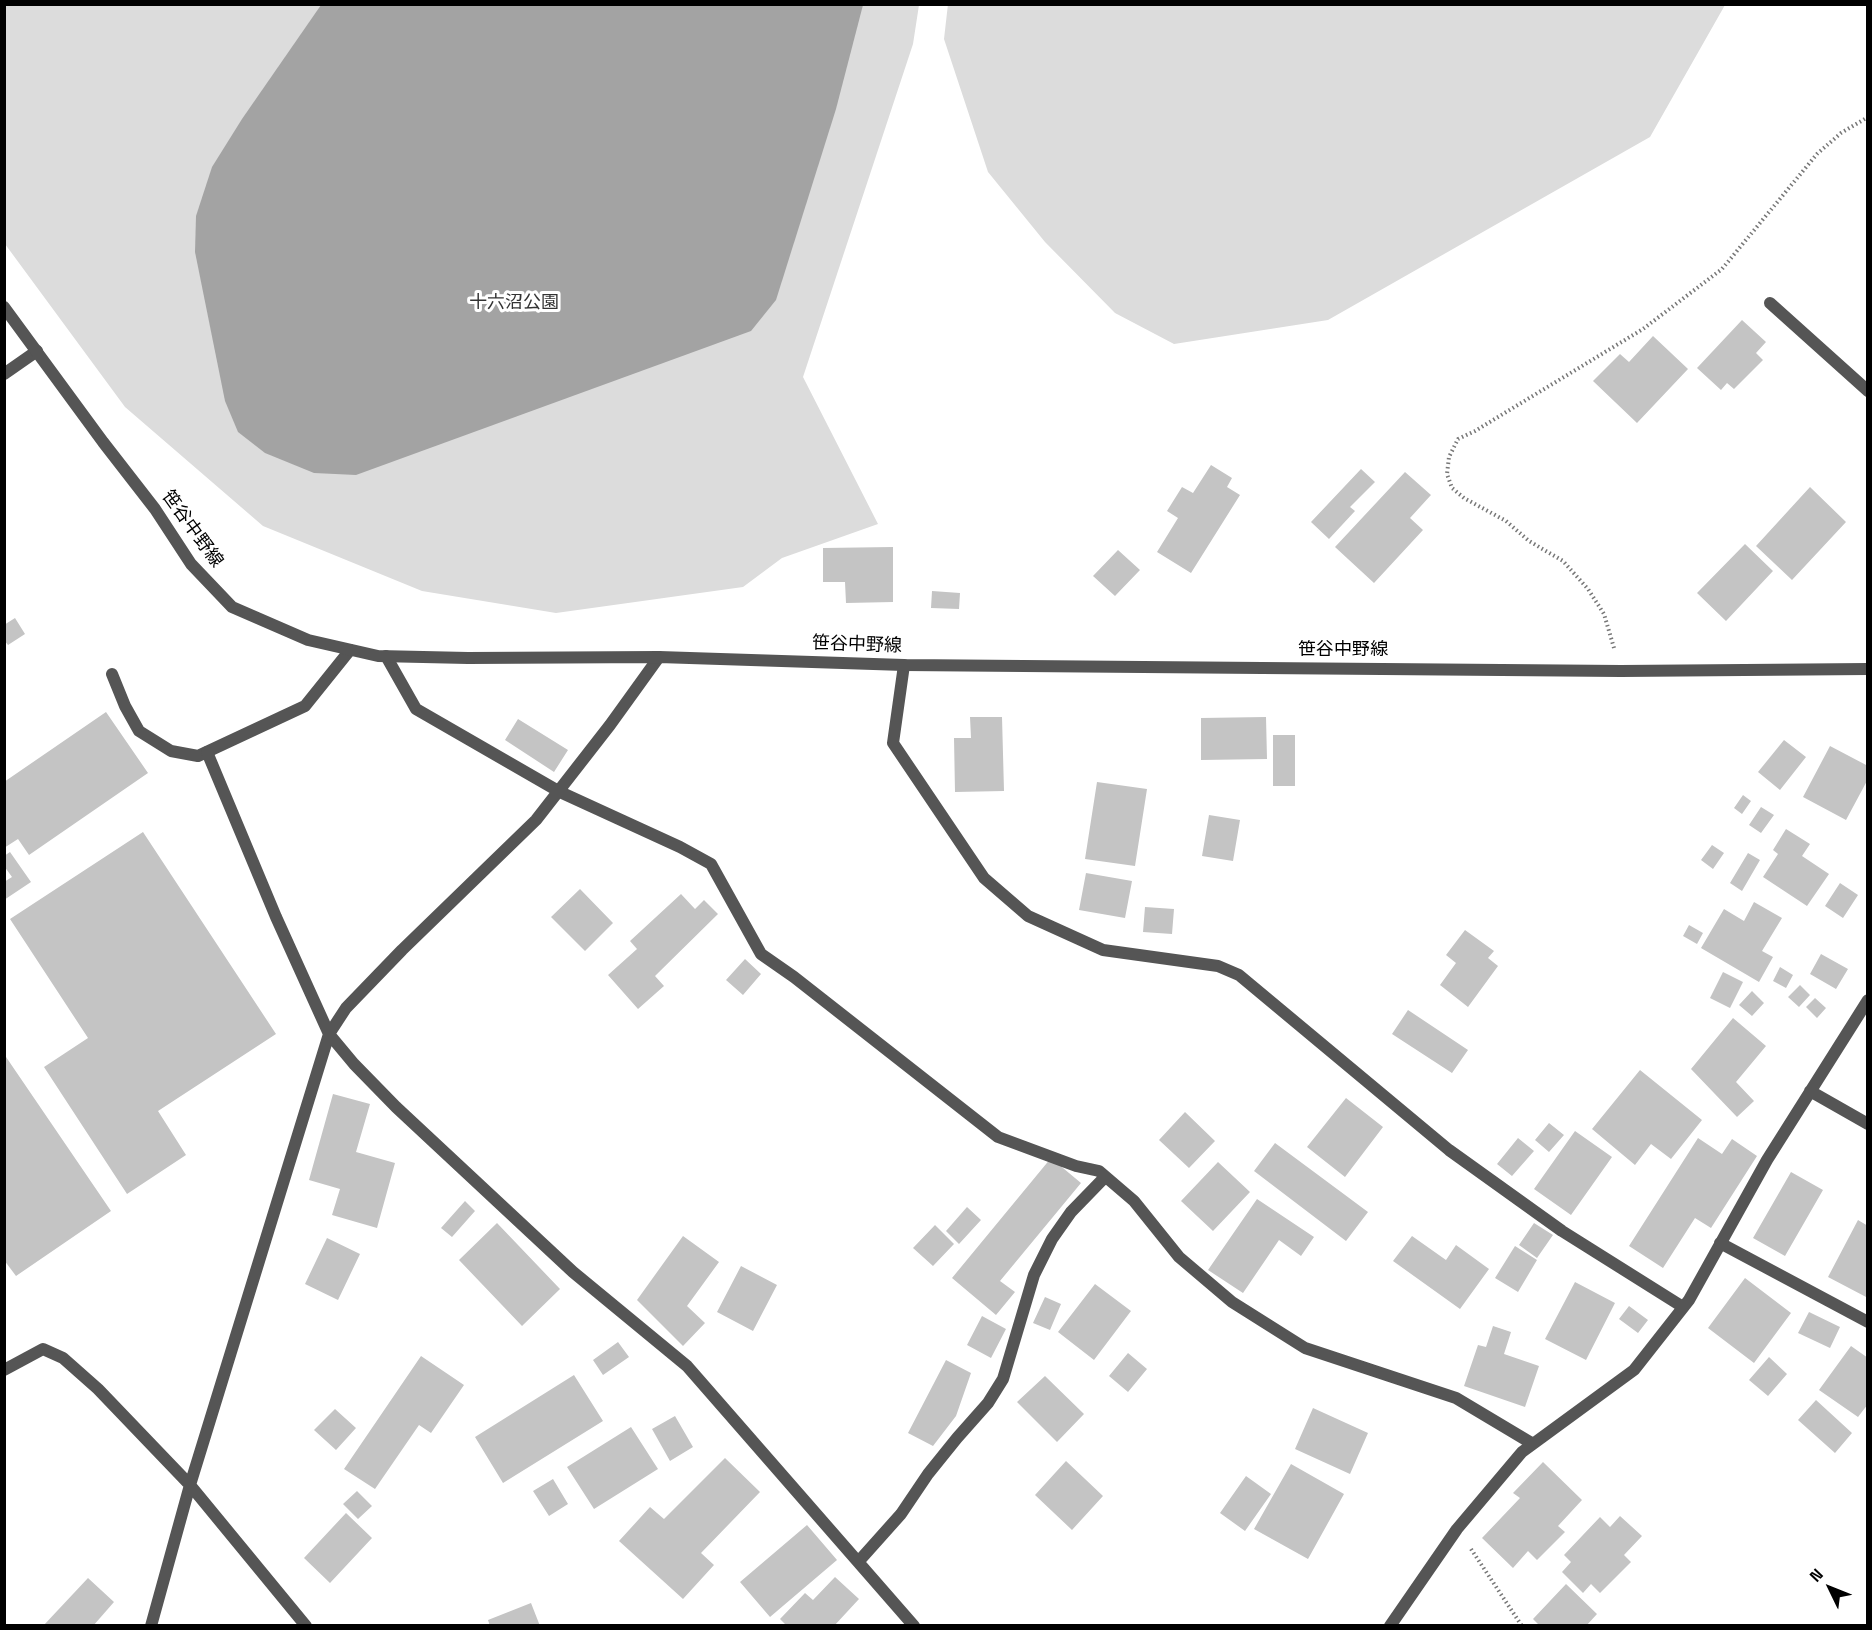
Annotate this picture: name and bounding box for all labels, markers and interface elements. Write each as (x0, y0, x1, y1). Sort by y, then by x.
park label: 十六沼公園 (469, 292, 559, 314)
street label: 笹谷中野線 (157, 486, 227, 572)
street label: 笹谷中野線 (812, 633, 902, 657)
street label: 笹谷中野線 (1298, 639, 1388, 661)
north arrow (1800, 1558, 1860, 1618)
text: N (1805, 1564, 1828, 1586)

